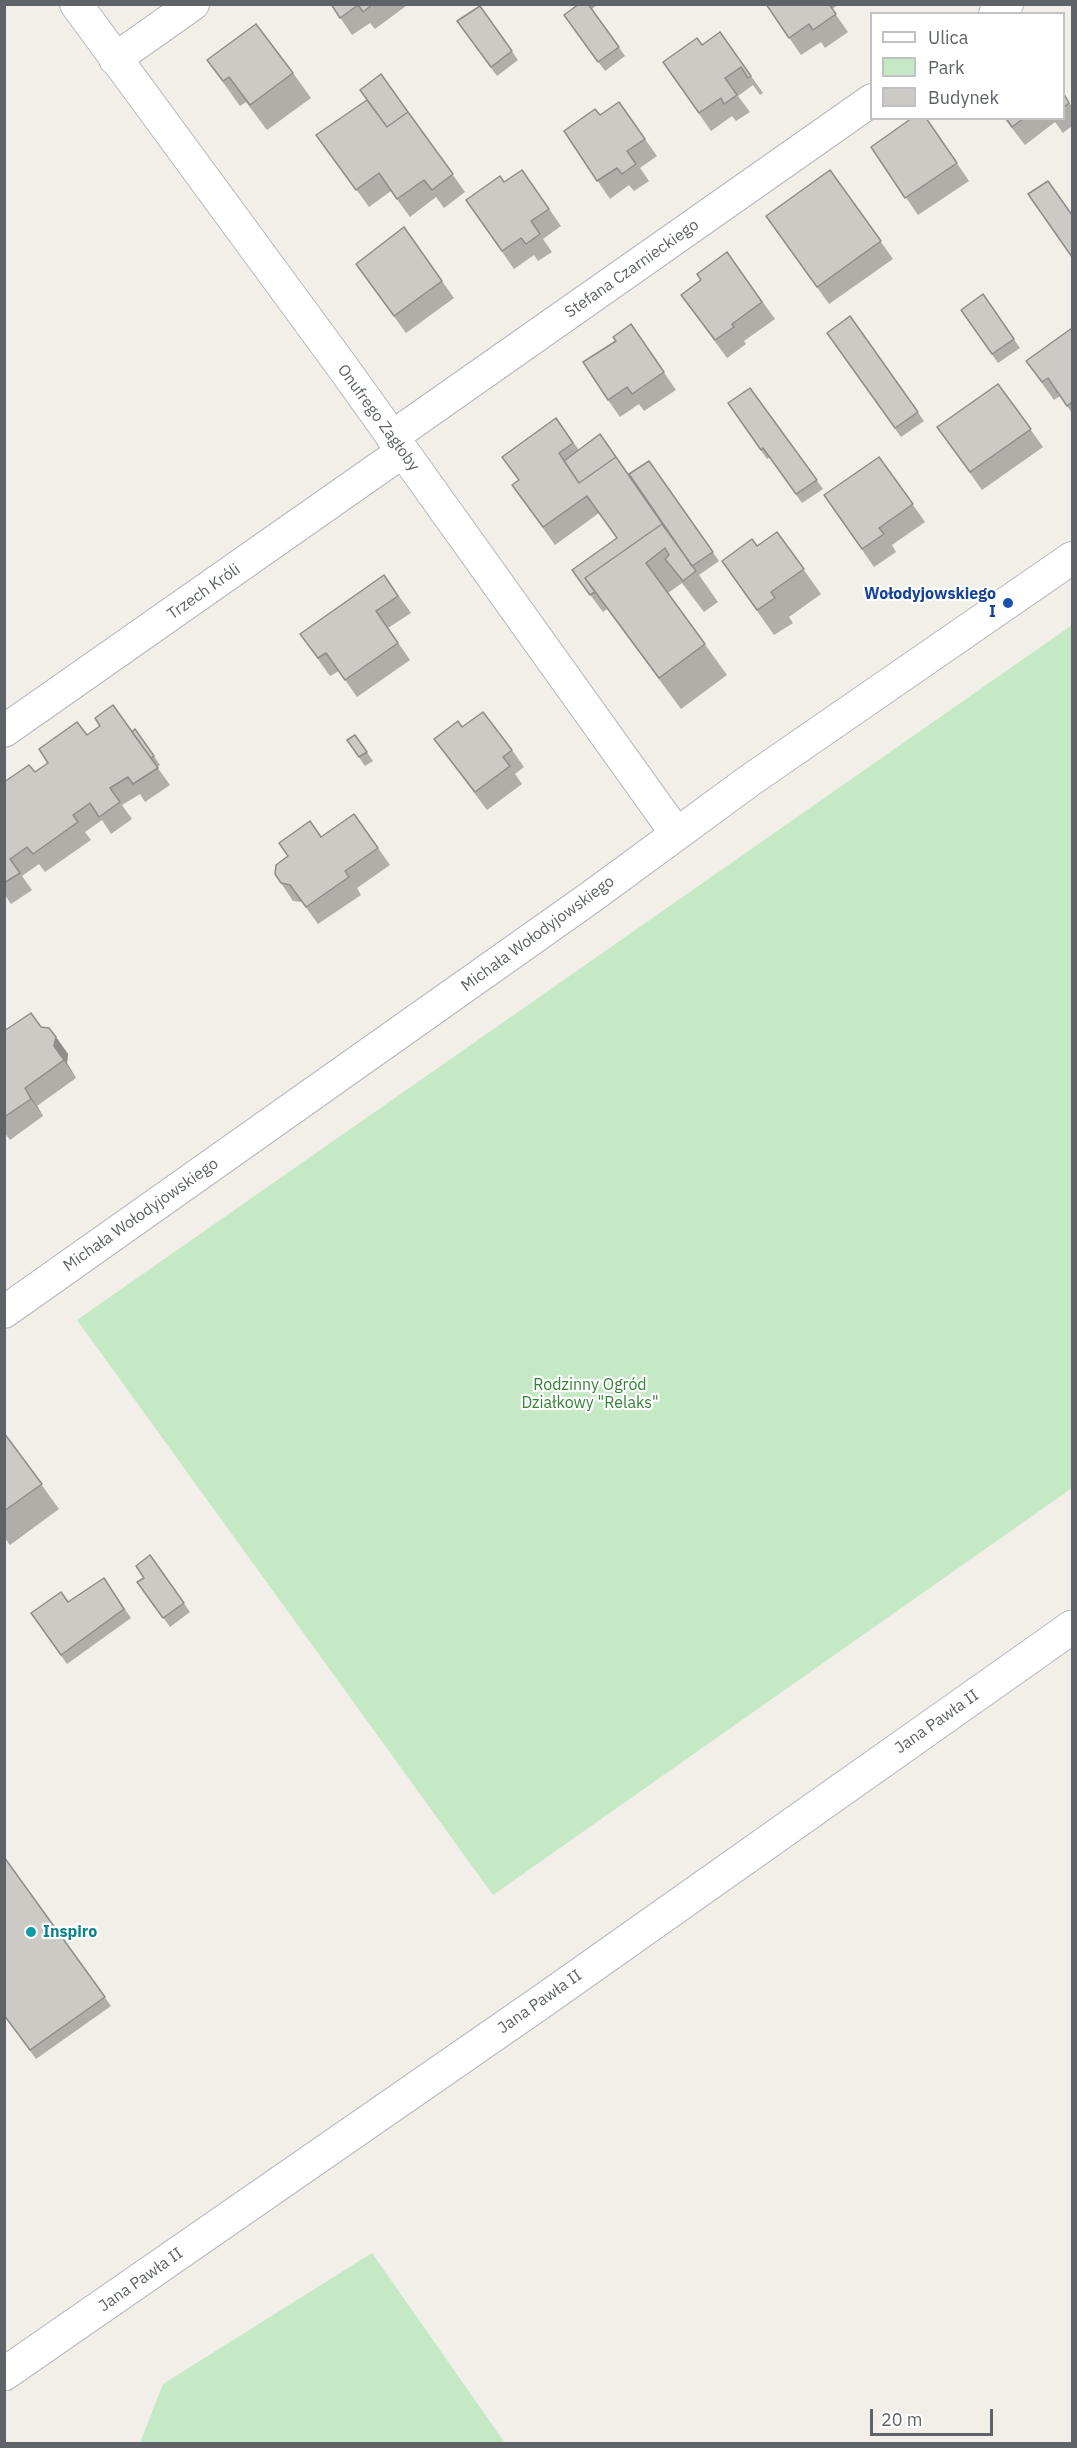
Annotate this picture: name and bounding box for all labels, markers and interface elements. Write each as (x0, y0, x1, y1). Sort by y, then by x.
legend (870, 12, 1065, 120)
text: Ulica (928, 26, 968, 49)
text: Park (928, 56, 964, 79)
text: Budynek (928, 86, 999, 109)
street label: Stefana Czarnieckiego (561, 216, 703, 322)
street label: Onufrego Zagłoby (333, 361, 423, 475)
street label: Trzech Króli (164, 560, 244, 624)
place label: Wołodyjowskiego I (864, 584, 996, 622)
marker: Wołodyjowskiego I (1001, 596, 1015, 610)
street label: Michała Wołodyjowskiego (458, 872, 618, 996)
street label: Michała Wołodyjowskiego (60, 1154, 222, 1276)
park label: Rodzinny Ogród Działkowy "Relaks" (521, 1375, 659, 1413)
street label: Jana Pawła II (891, 1686, 983, 1758)
place label: Inspiro (43, 1922, 97, 1942)
marker: Inspiro (24, 1925, 38, 1939)
street label: Jana Pawła II (494, 1966, 586, 2038)
street label: Jana Pawła II (95, 2244, 187, 2316)
scale bar (873, 2397, 996, 2435)
text: 20 m (881, 2408, 923, 2431)

